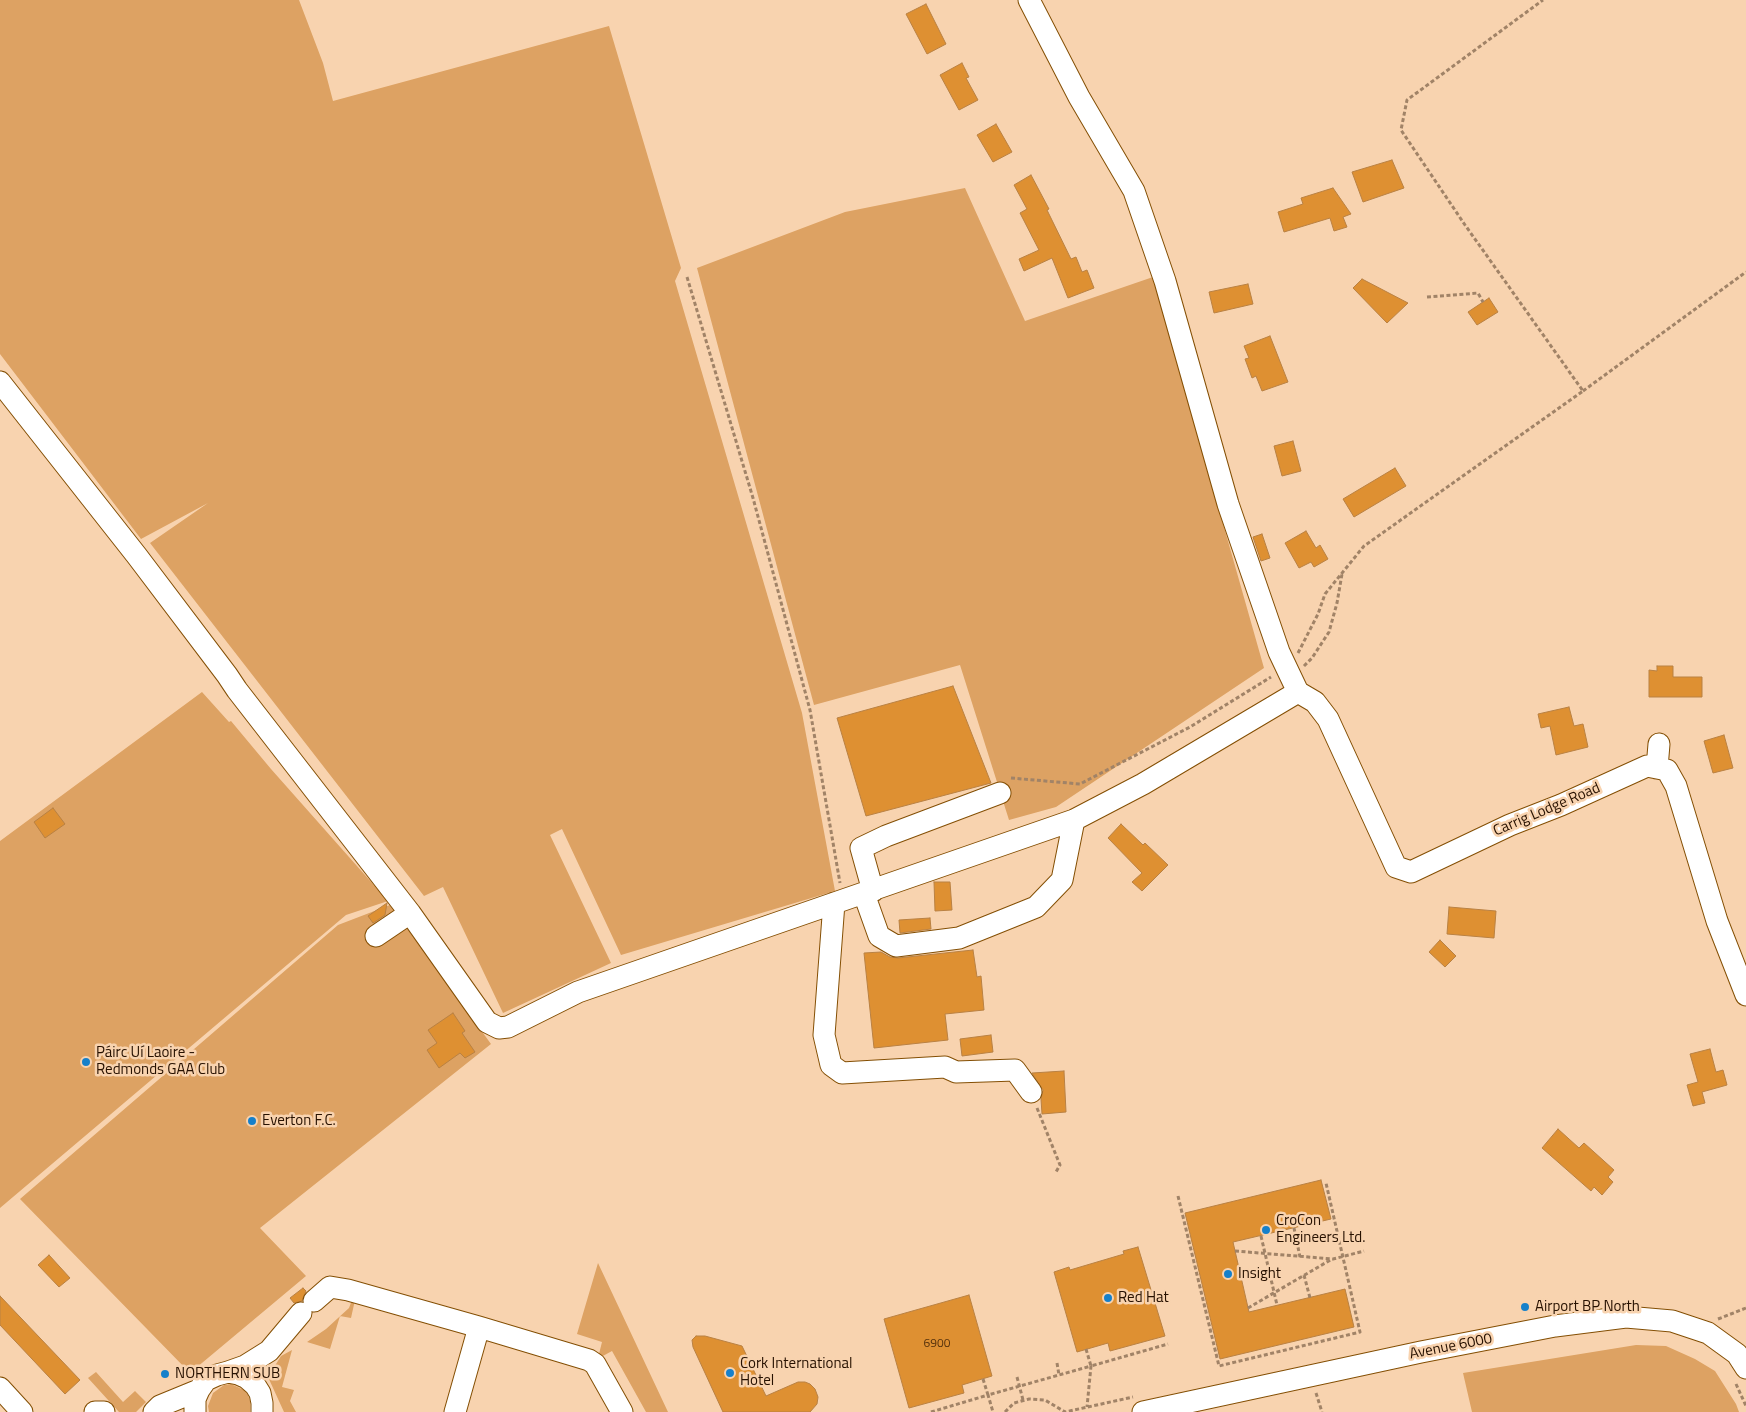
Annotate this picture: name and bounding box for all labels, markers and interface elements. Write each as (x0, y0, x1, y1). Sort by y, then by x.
street label: Carrig Lodge Road (1491, 779, 1603, 841)
place label: Páirc Uí Laoire - Redmonds GAA Club (96, 1044, 225, 1079)
marker: Páirc Uí Laoire - Redmonds GAA Club (80, 1056, 92, 1068)
place label: Everton F.C. (262, 1112, 336, 1130)
marker: Everton F.C. (246, 1115, 258, 1127)
place label: CroCon Engineers Ltd. (1276, 1212, 1365, 1247)
marker: CroCon Engineers Ltd. (1260, 1224, 1272, 1236)
place label: Insight (1238, 1265, 1281, 1283)
marker: Insight (1222, 1268, 1234, 1280)
place label: Red Hat (1118, 1289, 1169, 1307)
marker: Red Hat (1102, 1292, 1114, 1304)
place label: Airport BP North (1535, 1298, 1640, 1316)
marker: Airport BP North (1519, 1301, 1531, 1313)
street label: Avenue 6000 (1408, 1330, 1494, 1364)
house number: 6900 (924, 1337, 950, 1351)
place label: Cork International Hotel (740, 1355, 852, 1390)
place label: NORTHERN SUB (175, 1365, 280, 1383)
marker: Cork International Hotel (724, 1367, 736, 1379)
marker: NORTHERN SUB (159, 1368, 171, 1380)

